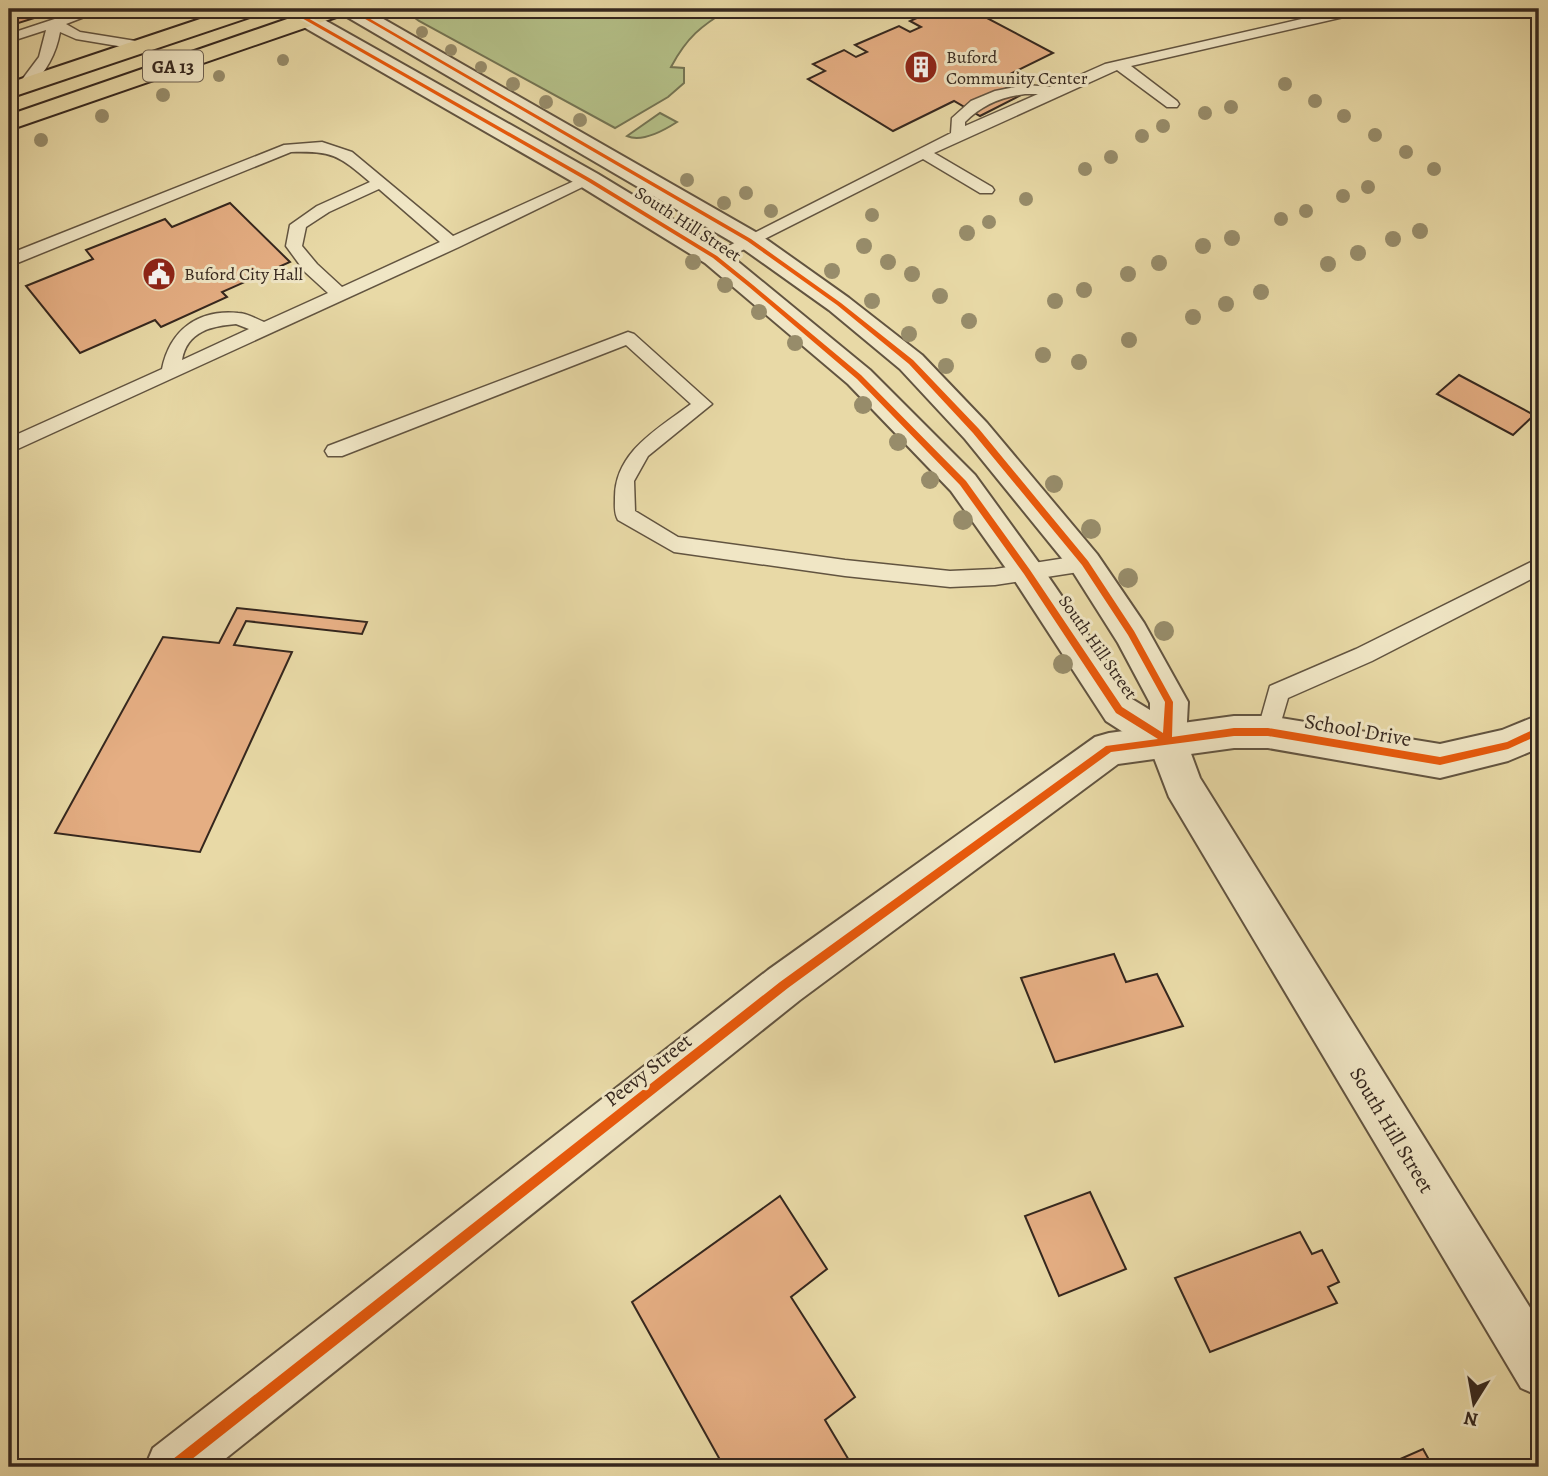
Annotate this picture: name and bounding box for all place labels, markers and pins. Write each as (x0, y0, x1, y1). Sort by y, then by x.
place label: Buford Community Center (946, 45, 1088, 90)
building icon: Buford Community Center (902, 48, 940, 86)
public building icon: Buford City Hall (140, 255, 178, 293)
place label: Buford City Hall (184, 262, 304, 286)

